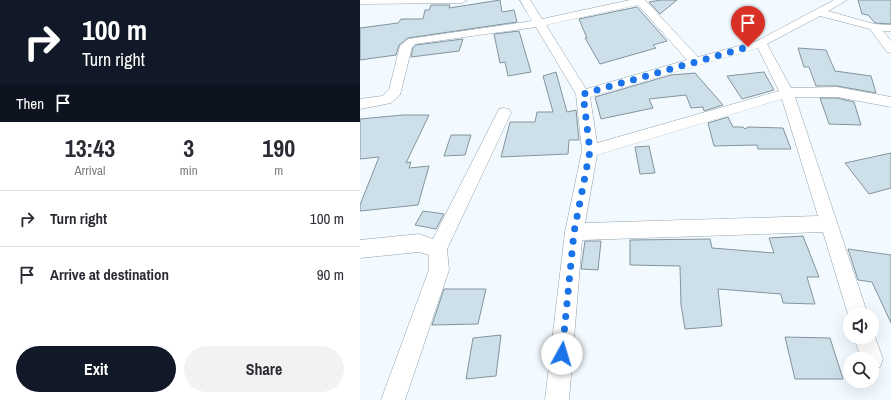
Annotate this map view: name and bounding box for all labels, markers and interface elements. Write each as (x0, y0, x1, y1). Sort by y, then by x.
pin (731, 6, 765, 47)
text: 100 m (82, 11, 147, 49)
icon: arrive (737, 12, 759, 34)
icon: right (16, 16, 68, 68)
text: Turn right (82, 47, 145, 72)
icon: arrive (52, 92, 74, 114)
text: Then (16, 93, 44, 114)
text: 13:43 (65, 132, 115, 164)
text: 3 (183, 132, 194, 164)
text: 190 (262, 132, 295, 164)
text: Arrival (75, 162, 105, 179)
text: min (180, 162, 198, 179)
text: m (274, 162, 283, 179)
icon: right (16, 208, 38, 230)
text: Turn right (50, 208, 107, 229)
text: 100 m (310, 208, 344, 229)
icon: arrive (16, 264, 38, 286)
text: Arrive at destination (50, 264, 169, 285)
text: 90 m (317, 264, 344, 285)
map controls (843, 308, 879, 388)
button: sound (843, 308, 879, 344)
position arrow (541, 333, 583, 375)
button: Exit (16, 346, 176, 392)
button: Share (184, 346, 344, 392)
button: search (843, 352, 879, 388)

